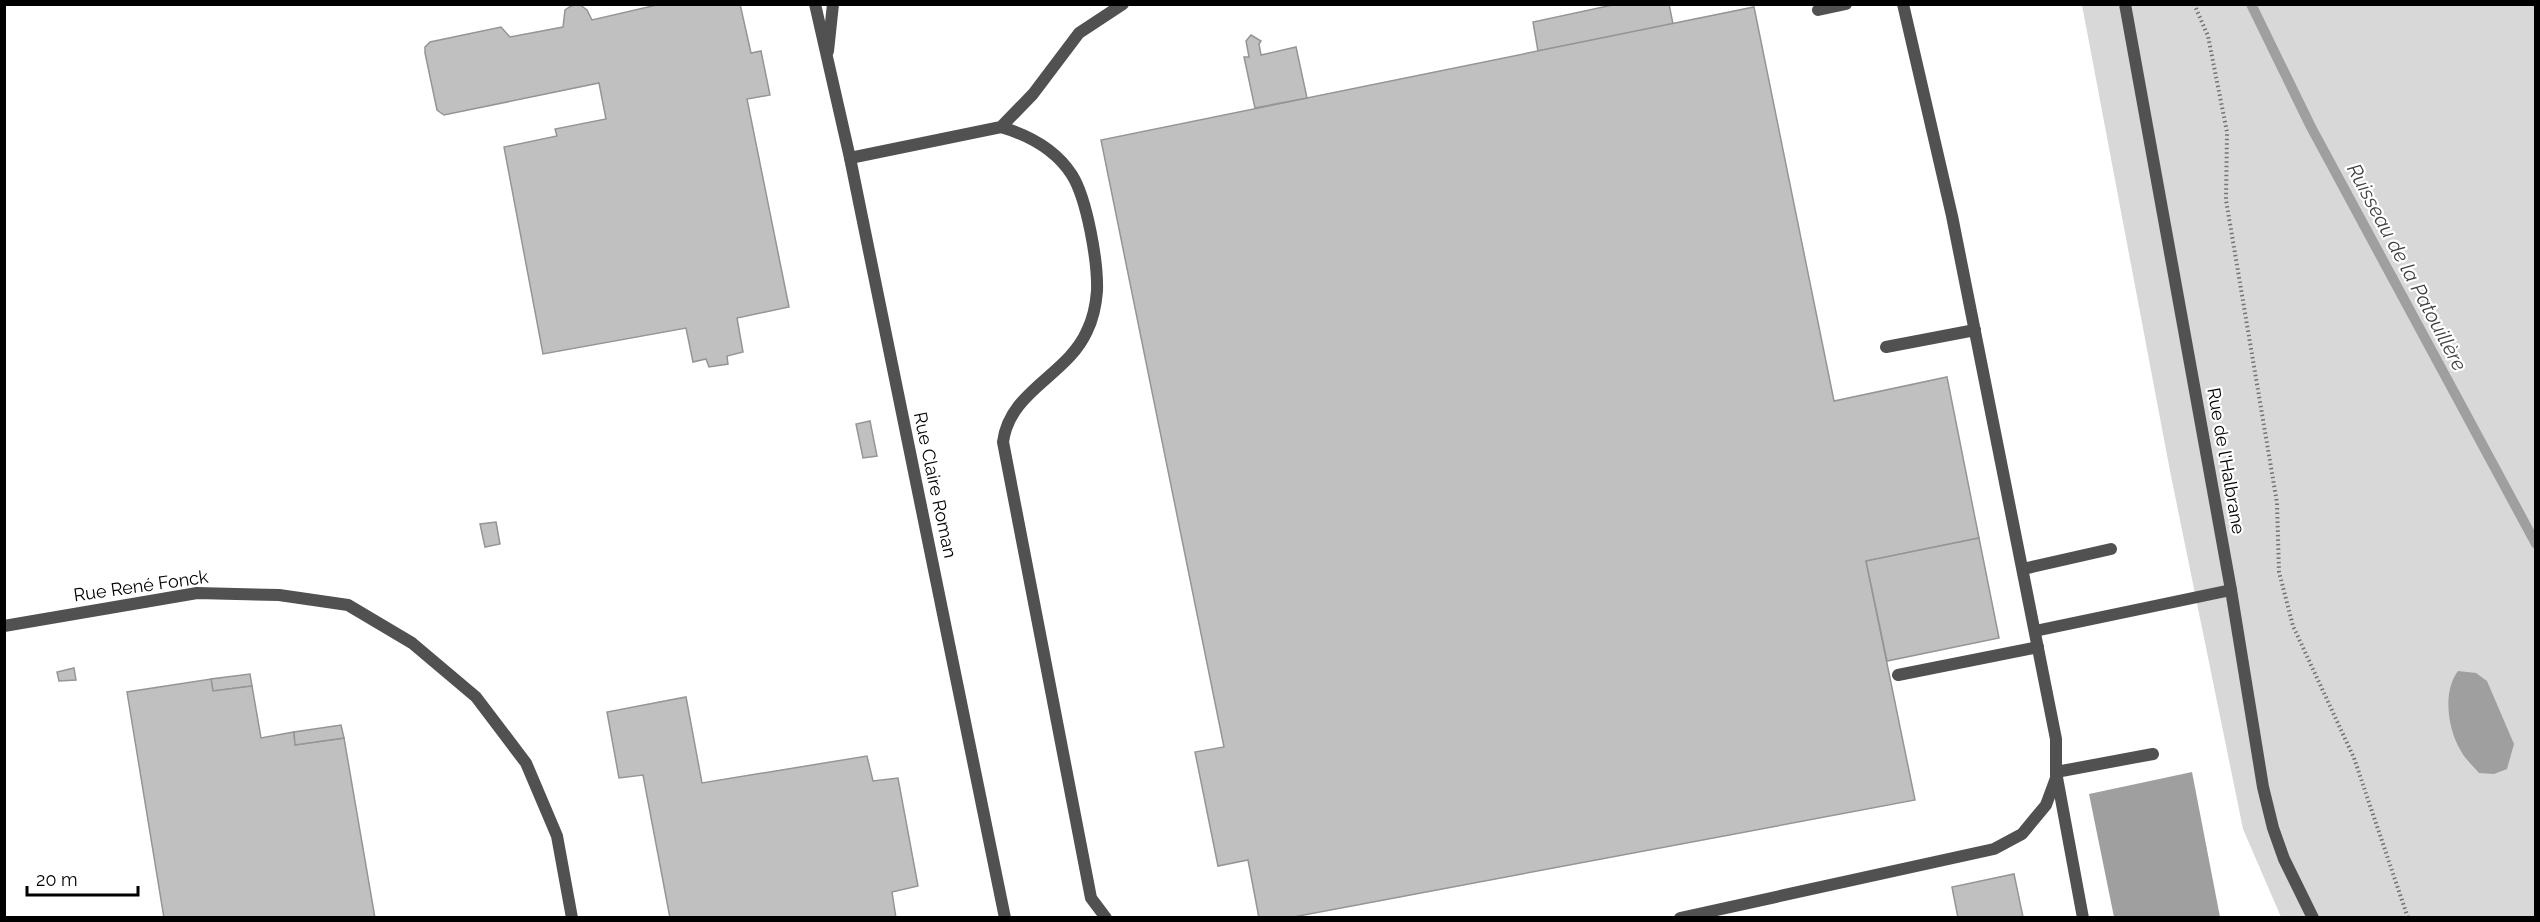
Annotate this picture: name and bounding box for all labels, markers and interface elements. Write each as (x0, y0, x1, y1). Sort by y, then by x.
water label: Ruisseau de la Patouillère (2342, 159, 2472, 375)
street label: Rue de l'Halbrane (2203, 386, 2250, 536)
street label: Rue Claire Roman (910, 410, 961, 560)
street label: Rue René Fonck (72, 566, 210, 605)
scale bar (27, 859, 138, 897)
text: 20 m (36, 869, 78, 890)

